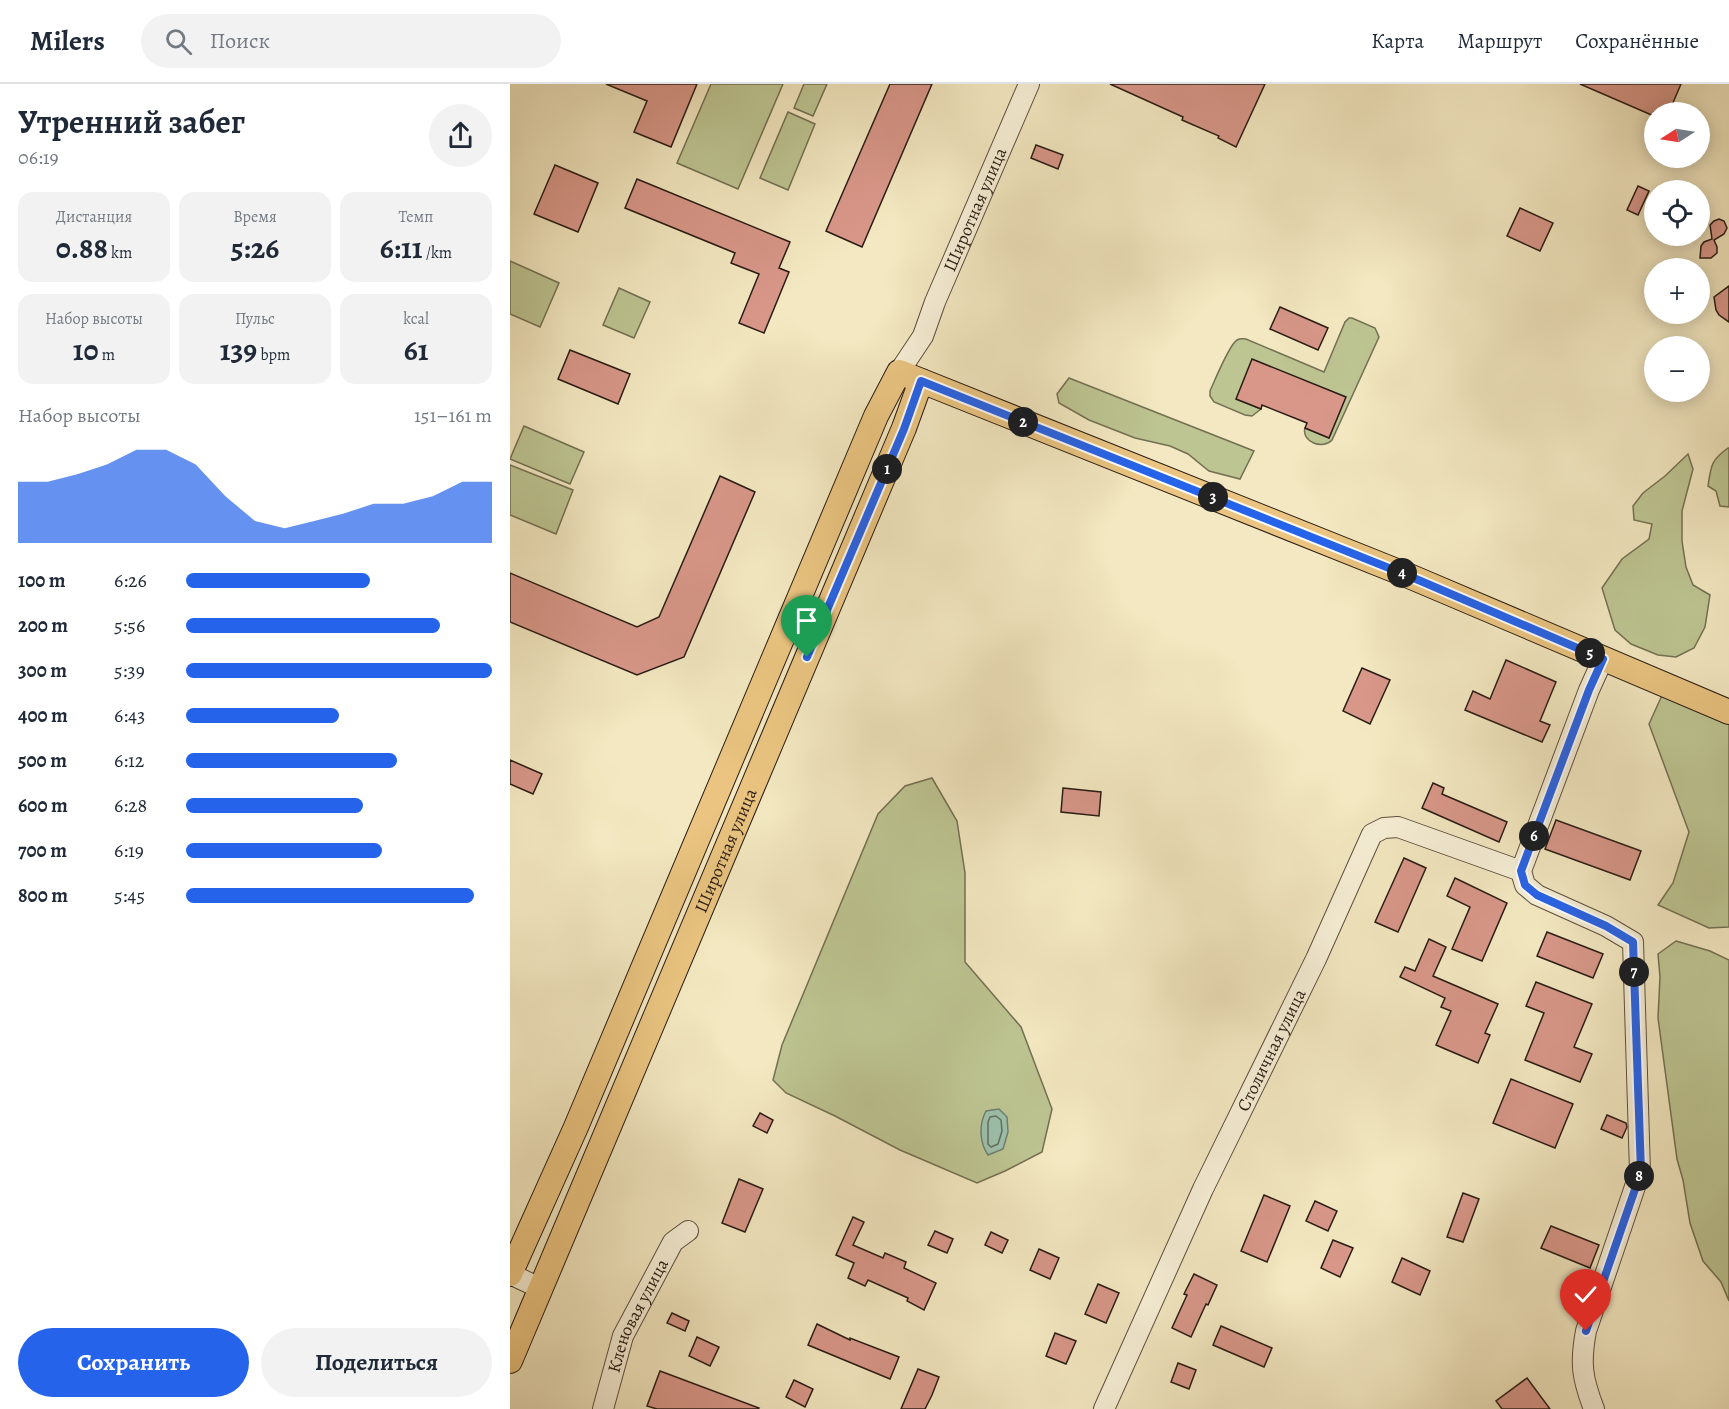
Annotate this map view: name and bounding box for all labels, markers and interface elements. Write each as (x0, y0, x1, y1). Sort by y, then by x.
search box (141, 14, 561, 68)
text: Milers (30, 22, 105, 60)
icon: search (162, 25, 195, 58)
text: Поиск (210, 26, 270, 56)
text: Карта (1371, 27, 1424, 55)
text: Маршрут (1457, 27, 1542, 55)
text: Сохранённые (1575, 27, 1699, 55)
text: Утренний забег (18, 99, 245, 144)
north arrow (1644, 102, 1710, 168)
map controls (1644, 102, 1710, 402)
button: share (429, 104, 492, 167)
street label: Широтная улица (937, 143, 1013, 275)
text: 06:19 (18, 144, 59, 171)
button: locate (1644, 180, 1710, 246)
text: Дистанция (56, 206, 132, 228)
text: Время (233, 206, 277, 228)
text: Темп (399, 206, 433, 228)
text: 0.88 (56, 228, 108, 268)
text: 5:26 (231, 228, 279, 268)
text: 6:11 (380, 228, 422, 268)
text: km (108, 242, 132, 264)
text: /km (422, 242, 452, 264)
button: + (1644, 258, 1710, 324)
text: Набор высоты (45, 308, 143, 330)
text: Пульс (235, 308, 275, 330)
text: kcal (403, 308, 429, 330)
text: 10 (73, 330, 99, 370)
text: 139 (220, 330, 257, 370)
text: 61 (404, 330, 428, 370)
button: − (1644, 336, 1710, 402)
text: m (99, 344, 115, 366)
text: bpm (257, 344, 290, 366)
text: Набор высоты (18, 402, 141, 429)
text: 151–161 m (414, 402, 492, 429)
pin: 2 (1008, 407, 1038, 437)
text: 2 (1019, 411, 1027, 433)
pin: 1 (872, 454, 902, 484)
text: 1 (884, 458, 890, 480)
pin: 3 (1198, 482, 1228, 512)
text: 3 (1210, 486, 1216, 508)
pin: 4 (1387, 558, 1417, 588)
text: 4 (1398, 562, 1406, 584)
text: 100 m (18, 567, 66, 594)
text: 6:26 (114, 567, 147, 594)
pin (781, 595, 832, 657)
icon: arrive (790, 604, 823, 637)
text: 200 m (18, 612, 68, 639)
text: 5:56 (114, 612, 145, 639)
pin: 5 (1575, 638, 1605, 668)
text: 5 (1587, 642, 1593, 664)
text: 300 m (18, 657, 67, 684)
text: 5:39 (114, 657, 145, 684)
text: 400 m (18, 702, 68, 729)
text: 6:43 (114, 702, 145, 729)
text: 500 m (18, 747, 67, 774)
text: 6:12 (114, 747, 144, 774)
street label: Широтная улица (689, 784, 763, 917)
text: 600 m (18, 792, 68, 819)
text: 6:28 (114, 792, 147, 819)
pin: 6 (1519, 821, 1549, 851)
text: 6 (1530, 825, 1538, 847)
text: 700 m (18, 837, 67, 864)
text: 6:19 (114, 837, 144, 864)
text: 800 m (18, 882, 68, 909)
text: 5:45 (114, 882, 145, 909)
pin: 7 (1619, 957, 1649, 987)
text: 7 (1631, 961, 1637, 983)
street label: Столичная улица (1231, 984, 1312, 1115)
pin: 8 (1624, 1161, 1654, 1191)
text: 8 (1635, 1165, 1643, 1187)
street label: Кленовая улица (602, 1254, 674, 1375)
pin (1560, 1269, 1611, 1331)
icon: check (1569, 1278, 1602, 1311)
button: Сохранить (18, 1328, 249, 1397)
button: Поделиться (261, 1328, 492, 1397)

